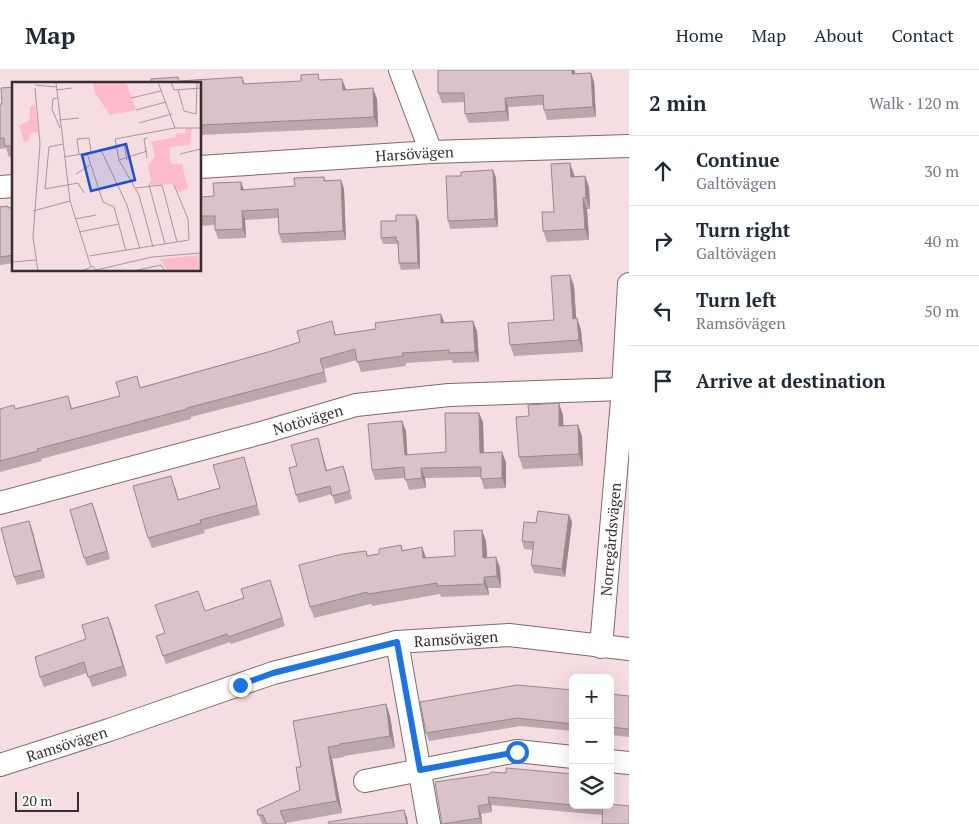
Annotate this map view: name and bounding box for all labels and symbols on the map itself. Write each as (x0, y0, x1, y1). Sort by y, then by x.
inset map (12, 82, 201, 271)
street label: Harsövägen (375, 141, 454, 166)
street label: Notövägen (270, 399, 345, 439)
street label: Norregårdsvägen (595, 482, 625, 597)
street label: Ramsövägen (413, 626, 499, 651)
route end (229, 674, 252, 697)
street label: Ramsövägen (24, 721, 110, 766)
route start (506, 741, 529, 764)
scale bar (15, 789, 79, 812)

